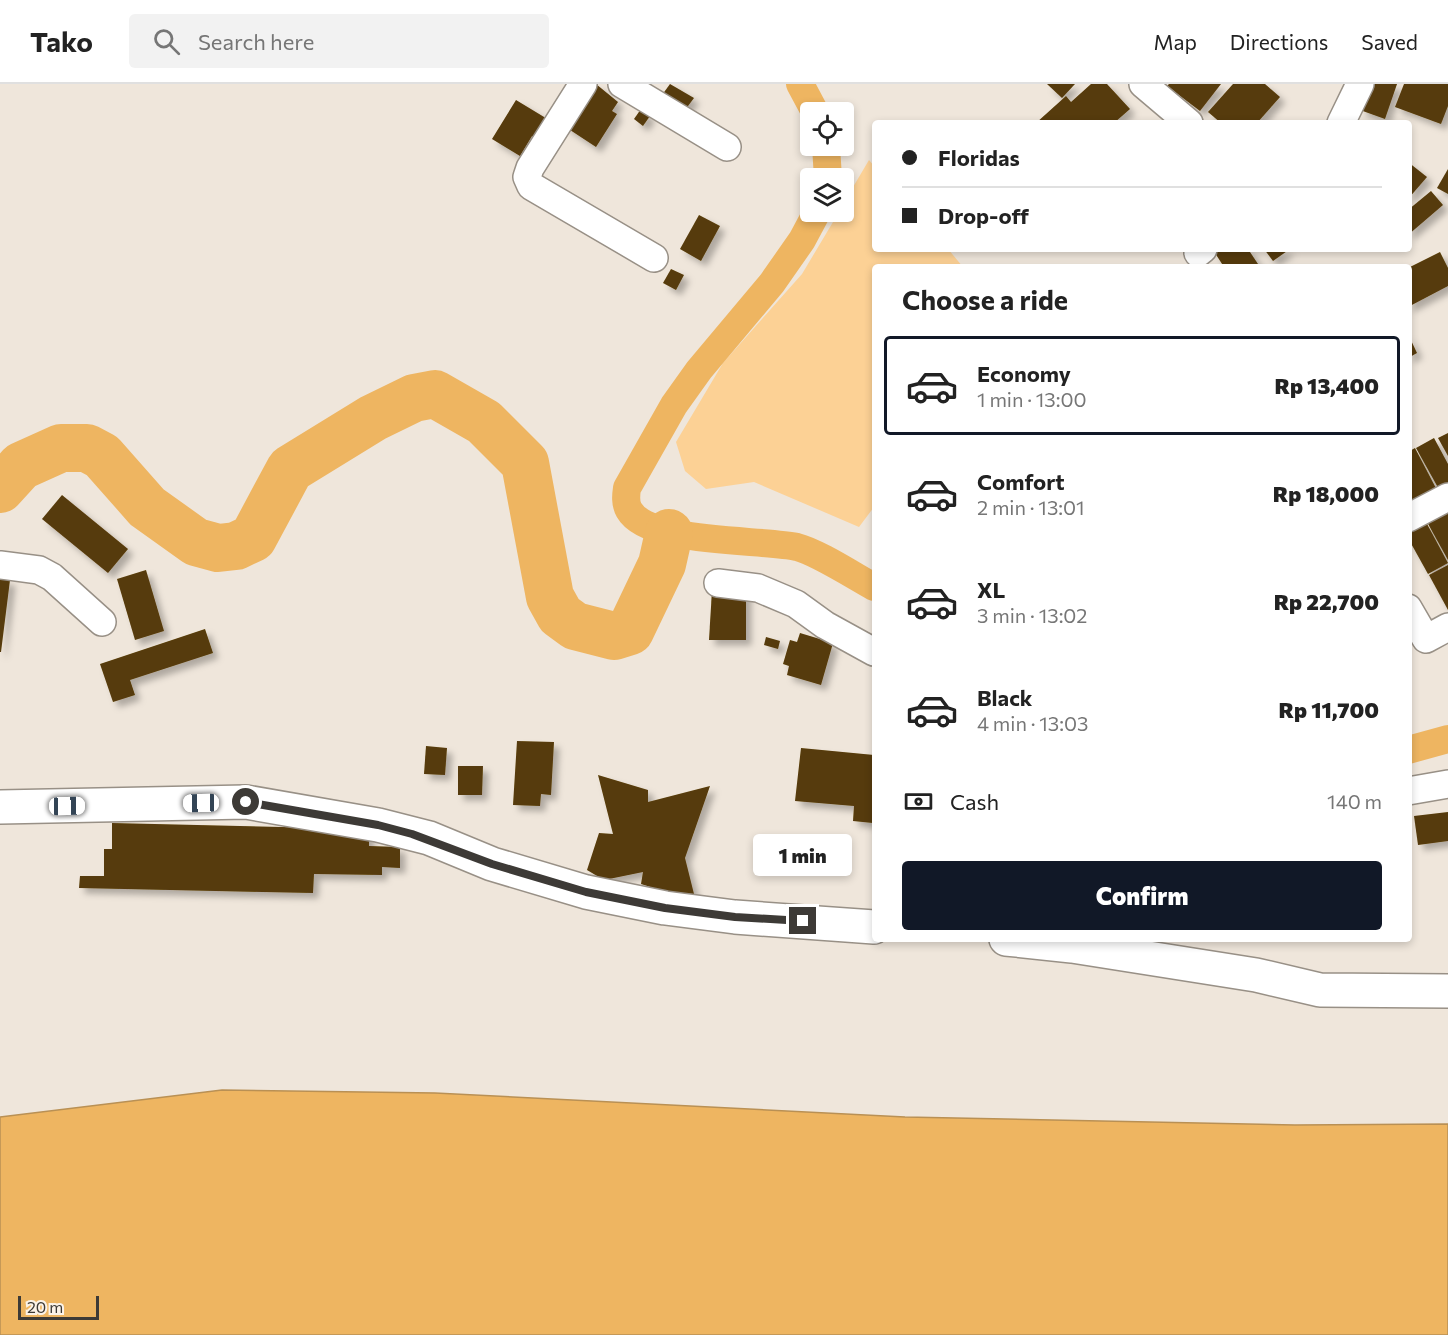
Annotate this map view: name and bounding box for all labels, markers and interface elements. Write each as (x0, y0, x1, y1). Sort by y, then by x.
search box (129, 14, 549, 68)
text: Tako (30, 24, 93, 58)
icon: search (150, 25, 183, 58)
text: Search here (198, 28, 314, 55)
text: Map (1154, 29, 1197, 54)
text: Directions (1230, 29, 1328, 54)
text: Saved (1361, 29, 1418, 54)
map controls (800, 102, 854, 222)
button: locate (800, 102, 854, 156)
text: Floridas (938, 144, 1020, 171)
button: layers (800, 168, 854, 222)
text: Drop-off (938, 202, 1029, 229)
text: Choose a ride (902, 283, 1068, 316)
icon: car (905, 359, 959, 413)
text: Economy (977, 360, 1071, 387)
text: Rp 13,400 (1274, 372, 1379, 399)
text: 1 min · 13:00 (977, 387, 1087, 411)
icon: car (905, 467, 959, 521)
text: Comfort (977, 468, 1065, 495)
text: Rp 18,000 (1273, 480, 1379, 507)
text: 2 min · 13:01 (977, 495, 1085, 519)
icon: car (905, 575, 959, 629)
text: XL (977, 576, 1005, 603)
text: Rp 22,700 (1274, 588, 1379, 615)
text: 3 min · 13:02 (977, 603, 1087, 627)
icon: car (905, 683, 959, 737)
text: Black (977, 684, 1032, 711)
text: Rp 11,700 (1279, 696, 1379, 723)
text: 4 min · 13:03 (977, 711, 1088, 735)
icon: cash (902, 785, 935, 818)
route start (232, 788, 259, 815)
text: Cash (950, 788, 999, 815)
text: 140 m (1327, 789, 1382, 813)
car (183, 794, 219, 812)
car (49, 797, 85, 815)
callout: 1 min (754, 834, 852, 876)
text: 1 min (778, 843, 827, 867)
button: Confirm (902, 861, 1382, 930)
route end (789, 907, 816, 934)
scale bar (18, 1293, 99, 1320)
text: 20 m (27, 1297, 63, 1316)

